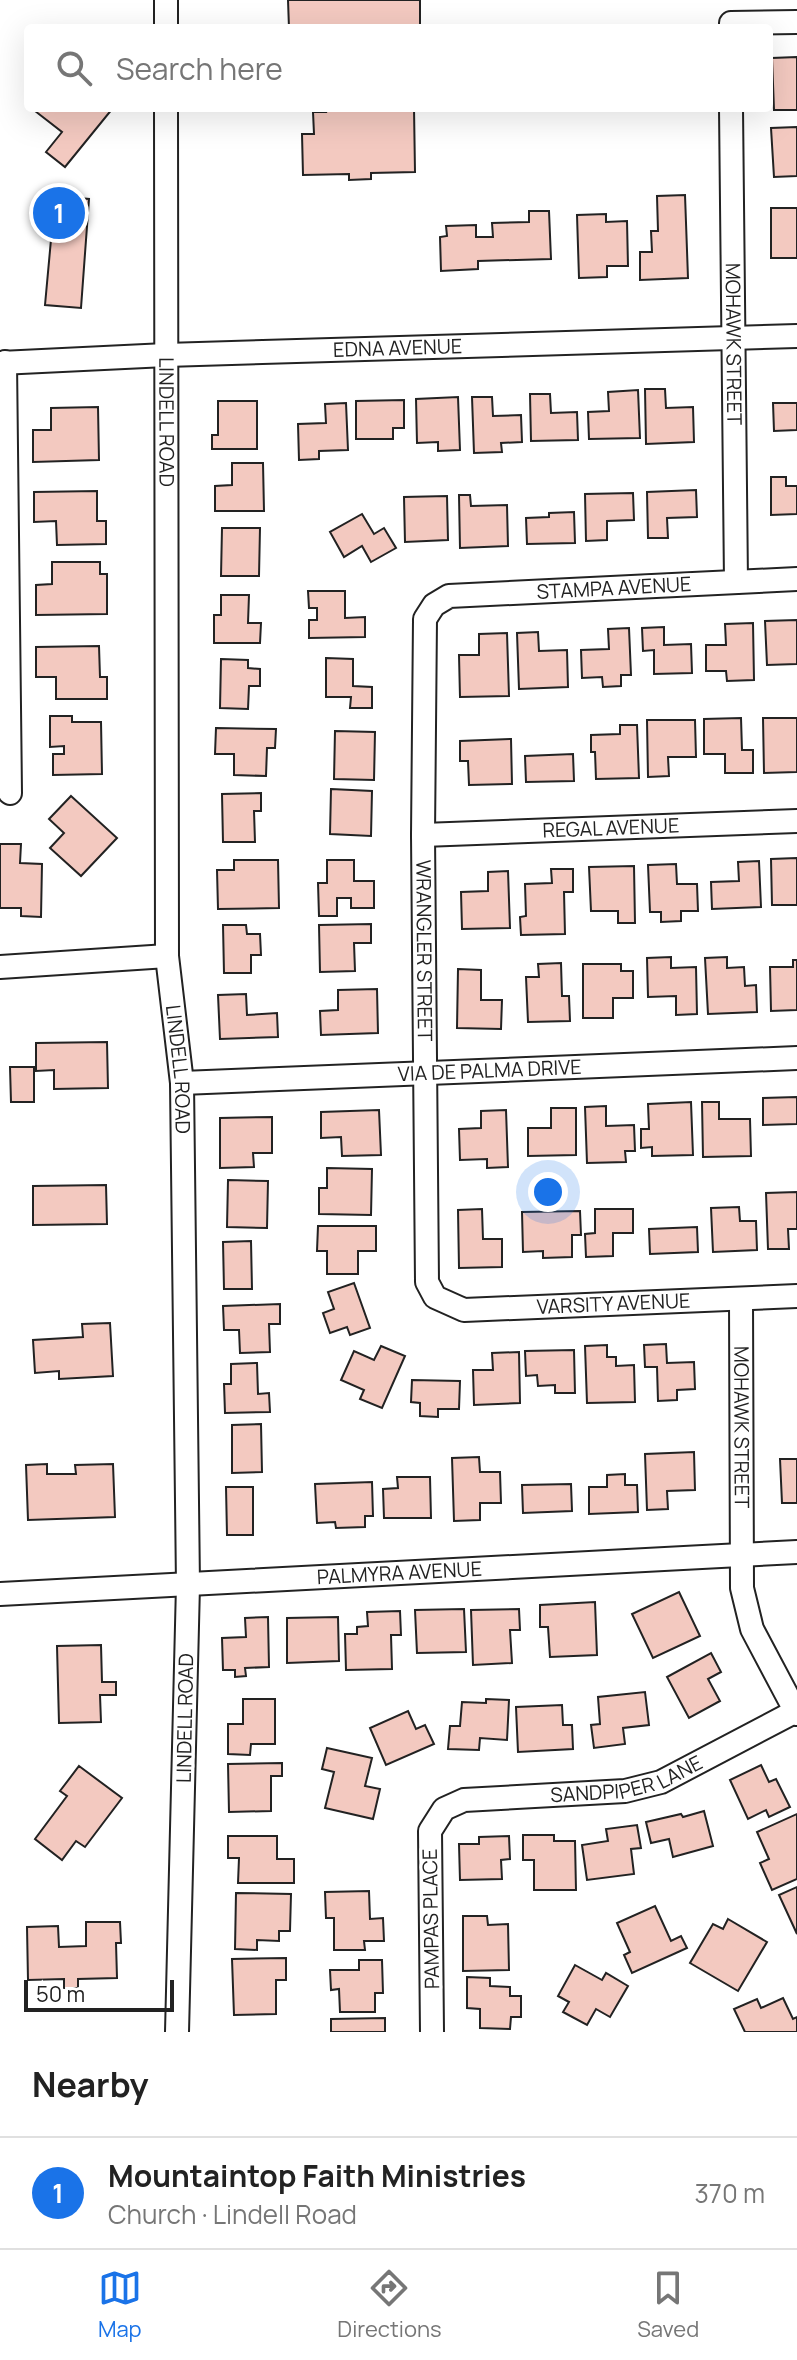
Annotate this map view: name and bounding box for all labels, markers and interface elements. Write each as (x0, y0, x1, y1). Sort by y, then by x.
search box (24, 24, 773, 112)
icon: search (52, 46, 96, 90)
text: Search here (116, 48, 283, 89)
pin: 1 (33, 183, 85, 243)
street label: MOHAWK STREET (720, 263, 748, 425)
street label: EDNA AVENUE (333, 332, 463, 363)
street label: LINDELL ROAD (153, 357, 180, 487)
street label: STAMPA AVENUE (536, 570, 692, 605)
street label: REGAL AVENUE (542, 811, 680, 844)
street label: WRANGLER STREET (410, 859, 439, 1041)
street label: LINDELL ROAD (160, 1003, 197, 1134)
street label: VIA DE PALMA DRIVE (397, 1053, 582, 1087)
your location (528, 1172, 568, 1212)
street label: VARSITY AVENUE (536, 1286, 691, 1320)
street label: MOHAWK STREET (728, 1346, 756, 1508)
street label: PALMYRA AVENUE (316, 1555, 483, 1590)
street label: LINDELL ROAD (170, 1653, 199, 1783)
street label: SANDPIPER LANE (550, 1749, 707, 1808)
street label: PAMPAS PLACE (416, 1849, 445, 1989)
scale bar (24, 1976, 174, 2012)
text: 50 m (36, 1979, 85, 2009)
text: Nearby (32, 2061, 148, 2107)
text: Mountaintop Faith Ministries (108, 2155, 526, 2196)
text: 1 (52, 2175, 64, 2211)
text: 370 m (694, 2175, 765, 2211)
text: Church · Lindell Road (108, 2196, 357, 2232)
tab: Map (98, 2266, 142, 2344)
tab: Directions (337, 2266, 442, 2344)
tab: Saved (637, 2266, 699, 2344)

